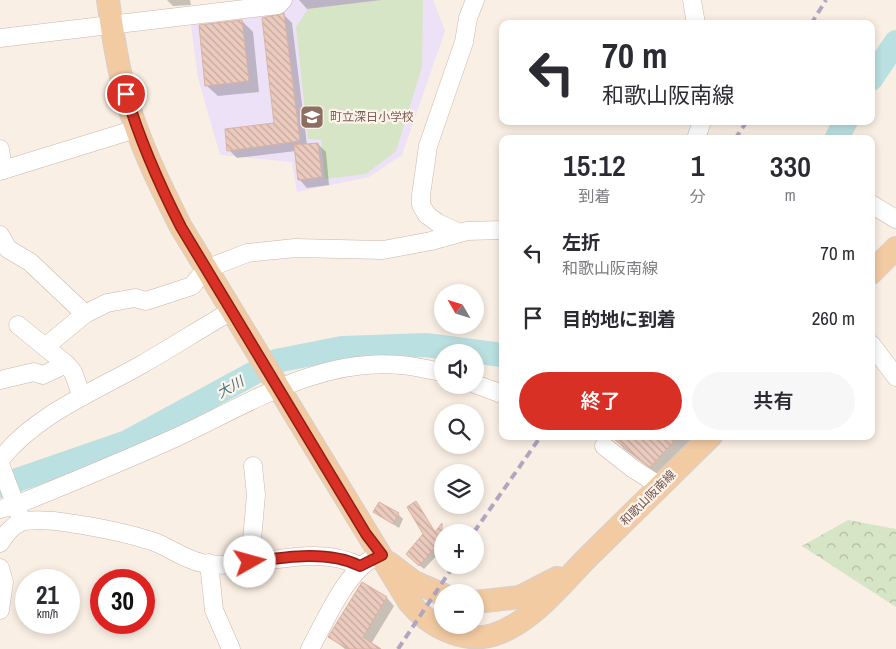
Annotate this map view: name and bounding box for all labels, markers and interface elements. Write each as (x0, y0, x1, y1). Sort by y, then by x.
text: 70 m (602, 32, 667, 79)
icon: left (519, 40, 584, 105)
pin (105, 73, 147, 115)
icon: arrive (112, 80, 140, 108)
text: 和歌山阪南線 (602, 80, 734, 110)
school or university icon: 町立深日小学校 (299, 104, 325, 130)
place label: 町立深日小学校 (330, 109, 414, 125)
text: 15:12 (563, 145, 626, 185)
text: 1 (691, 145, 705, 185)
text: 330 (770, 146, 811, 186)
text: m (785, 184, 796, 206)
text: 到着 (578, 185, 610, 207)
text: 分 (690, 185, 706, 207)
text: 左折 (562, 229, 600, 255)
icon: left (519, 239, 547, 267)
text: 70 m (820, 240, 855, 266)
text: 和歌山阪南線 (562, 257, 658, 279)
north arrow (434, 284, 484, 334)
map controls (434, 284, 484, 634)
icon: arrive (519, 304, 547, 332)
text: 260 m (812, 305, 855, 331)
text: 目的地に到着 (562, 306, 676, 332)
button: sound (434, 344, 484, 394)
water label: 大川 (213, 371, 248, 402)
button: 終了 (519, 372, 682, 430)
button: 共有 (692, 372, 855, 430)
button: search (434, 404, 484, 454)
button: layers (434, 464, 484, 514)
street label: 和歌山阪南線 (617, 467, 679, 529)
button: + (434, 524, 484, 574)
position arrow (223, 535, 275, 587)
speed limit sign: 30 (90, 569, 155, 634)
text: 21 (36, 578, 59, 612)
button: − (434, 584, 484, 634)
text: km/h (37, 606, 58, 622)

